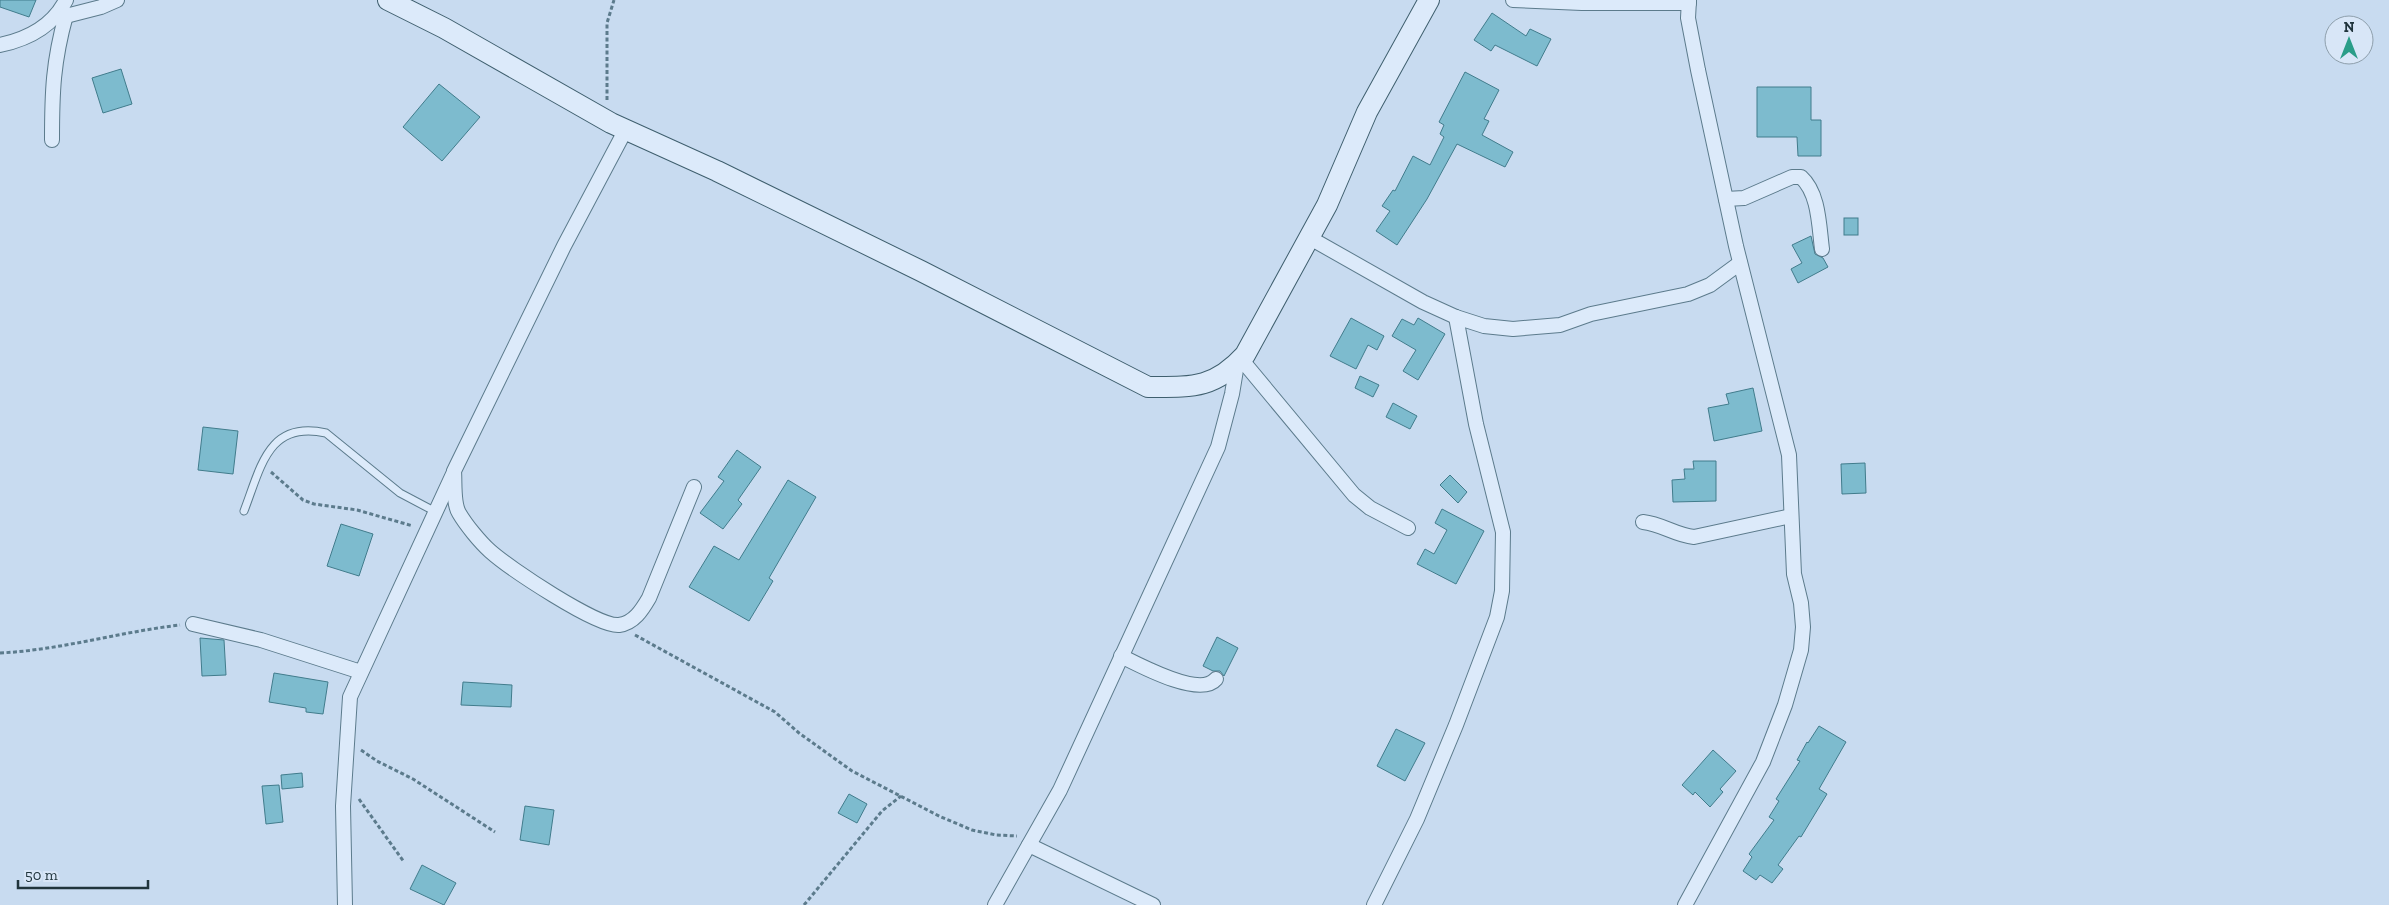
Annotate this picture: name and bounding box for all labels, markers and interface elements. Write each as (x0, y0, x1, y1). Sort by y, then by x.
north arrow (2324, 15, 2374, 65)
text: N (2344, 19, 2355, 36)
scale bar (18, 858, 148, 890)
text: 50 m (25, 866, 58, 884)

